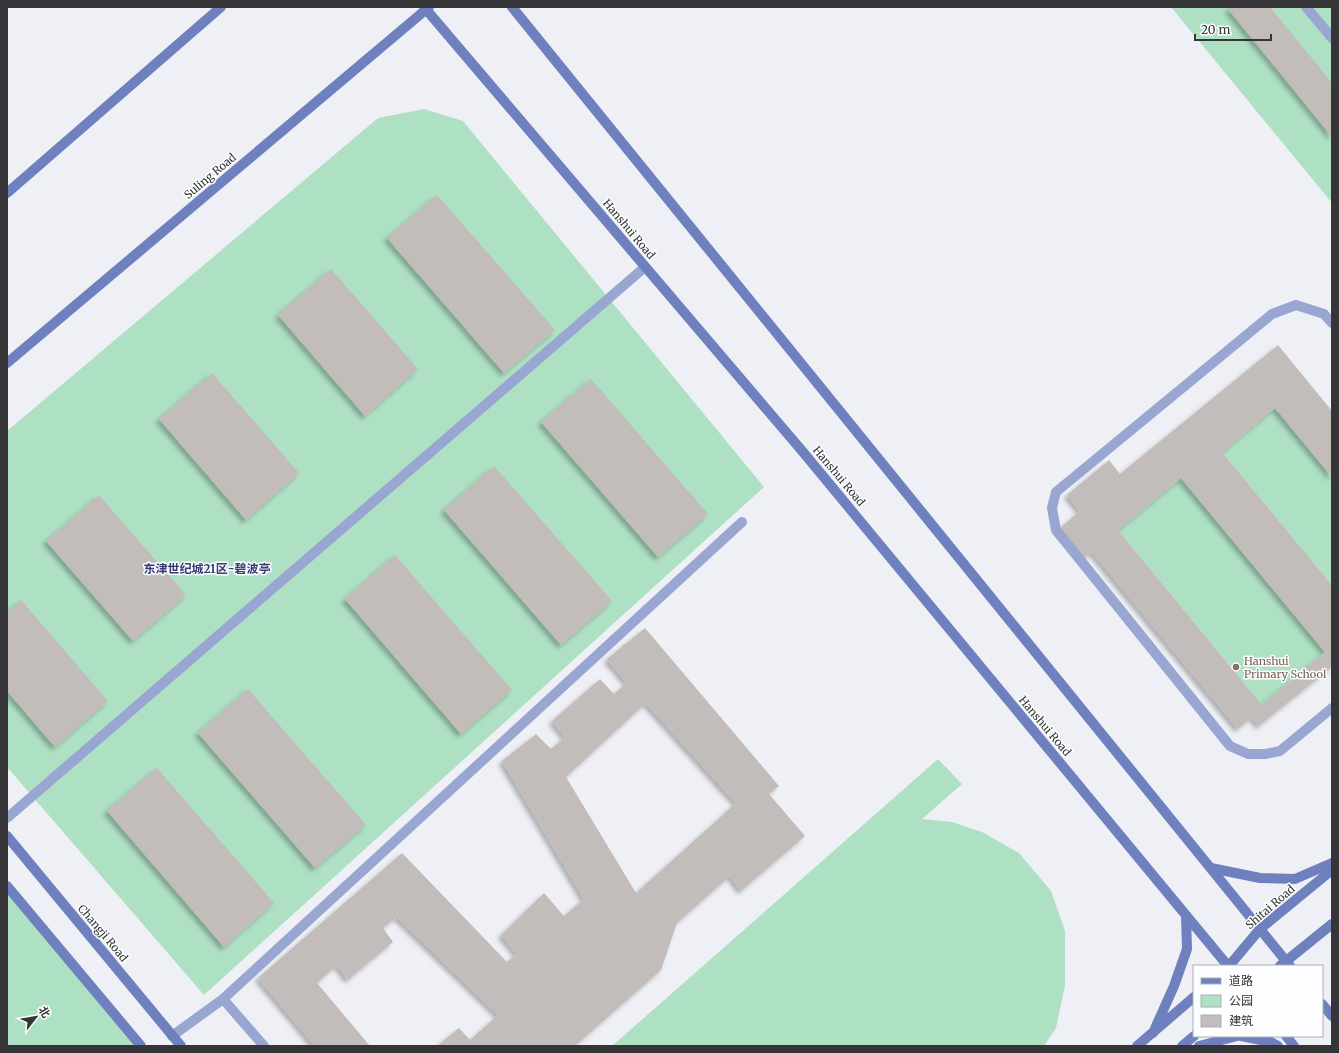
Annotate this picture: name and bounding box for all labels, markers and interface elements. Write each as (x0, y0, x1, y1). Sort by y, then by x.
scale bar (1195, 16, 1271, 42)
text: 20 m (1201, 22, 1230, 37)
street label: Suling Road (181, 150, 239, 202)
street label: Hanshui Road (600, 196, 658, 262)
street label: Hanshui Road (810, 443, 868, 509)
district label: 东津世纪城21区-碧波亭 (143, 561, 271, 576)
place label: Hanshui Primary School (1244, 654, 1327, 681)
marker: Hanshui Primary School (1231, 662, 1241, 672)
street label: Hanshui Road (1016, 693, 1074, 759)
street label: Shitai Road (1243, 882, 1298, 932)
street label: Changji Road (75, 902, 131, 965)
legend (1193, 965, 1323, 1037)
text: 道路 (1229, 973, 1253, 988)
text: 公园 (1229, 993, 1253, 1008)
north arrow (16, 997, 56, 1037)
text: 北 (36, 1004, 53, 1020)
text: 建筑 (1229, 1013, 1253, 1028)

